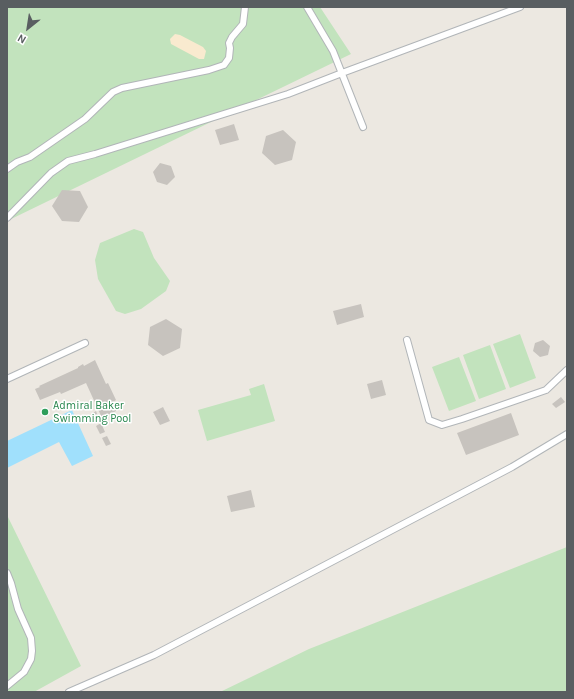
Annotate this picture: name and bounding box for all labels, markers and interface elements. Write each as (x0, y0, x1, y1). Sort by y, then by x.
north arrow (8, 8, 48, 48)
text: N (15, 31, 28, 46)
place label: Admiral Baker Swimming Pool (53, 399, 131, 425)
marker: Admiral Baker Swimming Pool (40, 407, 50, 417)

